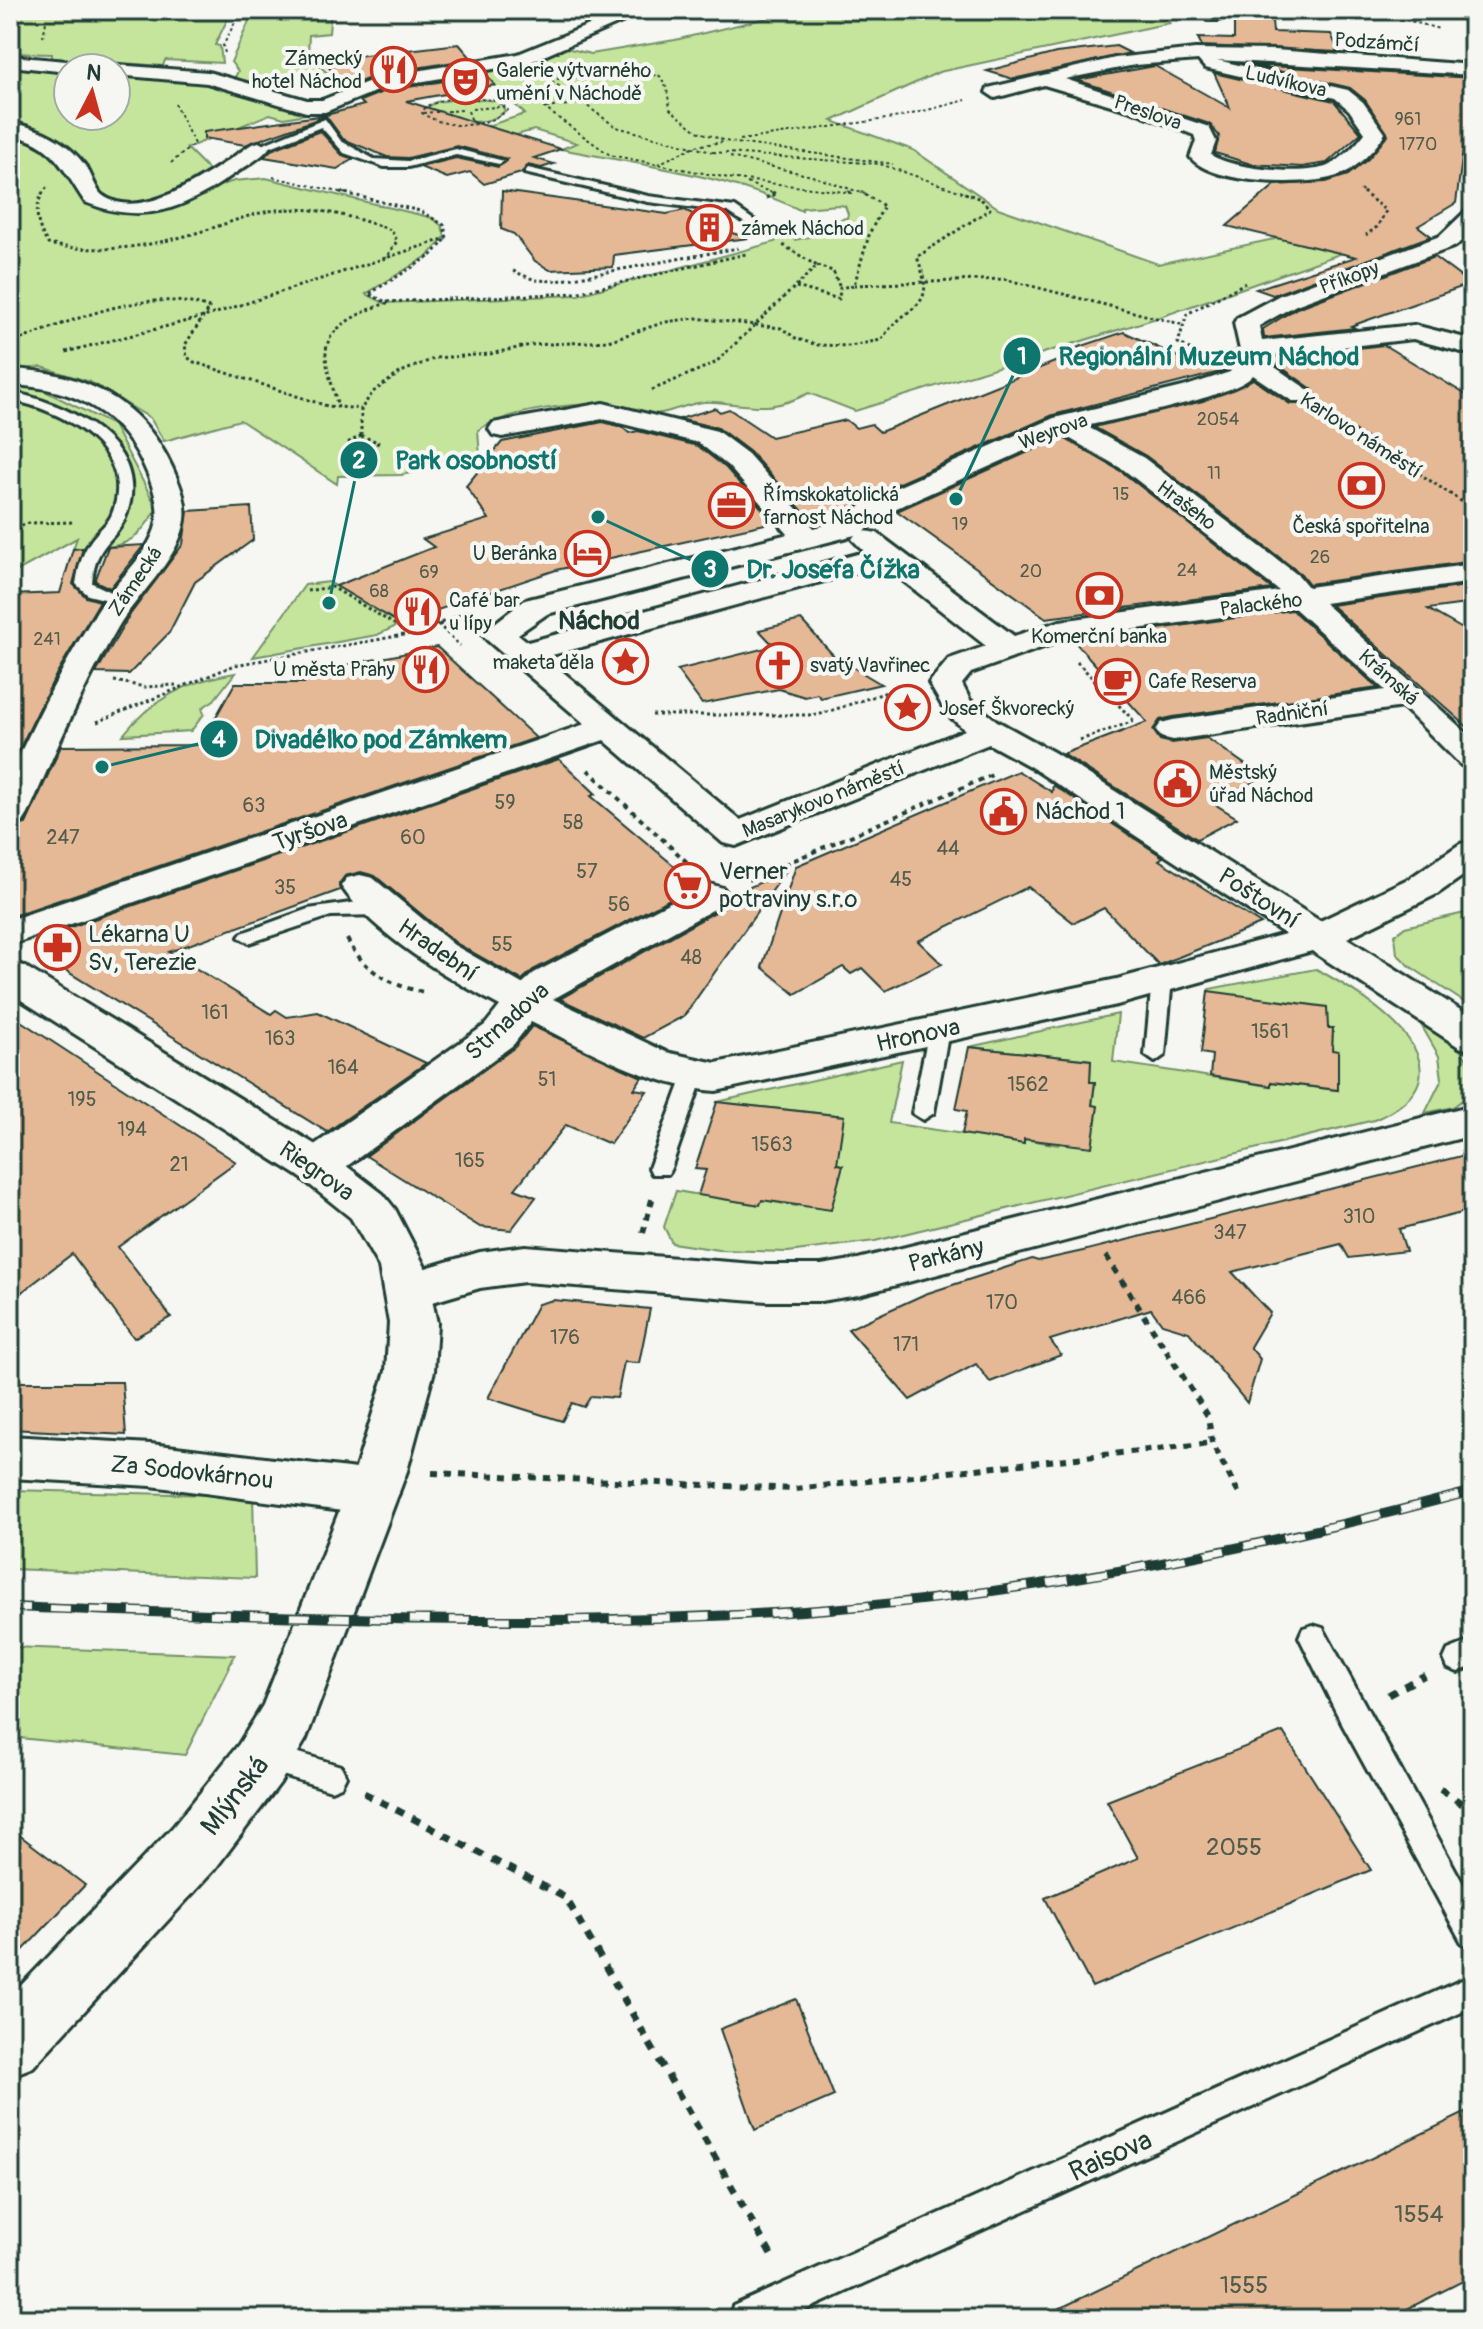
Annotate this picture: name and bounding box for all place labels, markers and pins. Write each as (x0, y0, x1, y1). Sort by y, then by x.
restaurant icon: Zámecký hotel Náchod (369, 45, 417, 93)
place label: Zámecký hotel Náchod (252, 46, 362, 94)
theatre icon: Galerie výtvarného umění v Náchodě (441, 57, 489, 105)
place label: Galerie výtvarného umění v Náchodě (496, 58, 651, 106)
building icon: zámek Náchod (686, 204, 734, 252)
place label: zámek Náchod (741, 216, 864, 241)
callout: Regionální Muzeum Náchod (1002, 331, 1375, 381)
callout: Park osobností (339, 435, 573, 485)
bank icon: Česká spořitelna (1337, 462, 1385, 510)
office icon: Římskokatolická farnost Náchod (708, 482, 756, 530)
place label: Římskokatolická farnost Náchod (763, 482, 899, 530)
place label: Česká spořitelna (1292, 514, 1430, 539)
hotel icon: U Beránka (564, 529, 612, 577)
place label: U Beránka (473, 541, 557, 566)
callout: Dr. Josefa Čížka (690, 544, 936, 594)
bank icon: Komerční banka (1075, 572, 1123, 620)
restaurant icon: Café bar u lípy (394, 587, 442, 635)
place label: Café bar u lípy (449, 588, 520, 636)
place label: Komerční banka (1031, 624, 1167, 649)
place icon: maketa děla (601, 638, 649, 686)
church icon: svatý Vavřinec (755, 641, 803, 689)
restaurant icon: U města Prahy (402, 645, 450, 693)
place label: maketa děla (493, 650, 594, 675)
place label: svatý Vavřinec (810, 653, 930, 678)
place label: U města Prahy (273, 657, 395, 682)
cafe icon: Cafe Reserva (1093, 657, 1141, 705)
place label: Cafe Reserva (1148, 669, 1256, 694)
place icon: Josef Škvorecký (884, 684, 932, 732)
place label: Josef Škvorecký (939, 695, 1075, 721)
callout: Divadélko pod Zámkem (199, 714, 523, 764)
public building icon: Městský úřad Náchod (1154, 759, 1202, 807)
place label: Městský úřad Náchod (1209, 760, 1314, 808)
public building icon: Náchod 1 (980, 787, 1028, 835)
place label: Náchod 1 (1035, 797, 1125, 826)
place label: Verner potraviny s.r.o (719, 857, 857, 914)
supermarket icon: Verner potraviny s.r.o (664, 861, 712, 909)
place label: Lékarna U Sv, Terezie (88, 920, 197, 977)
pharmacy icon: Lékarna U Sv, Terezie (33, 924, 81, 972)

